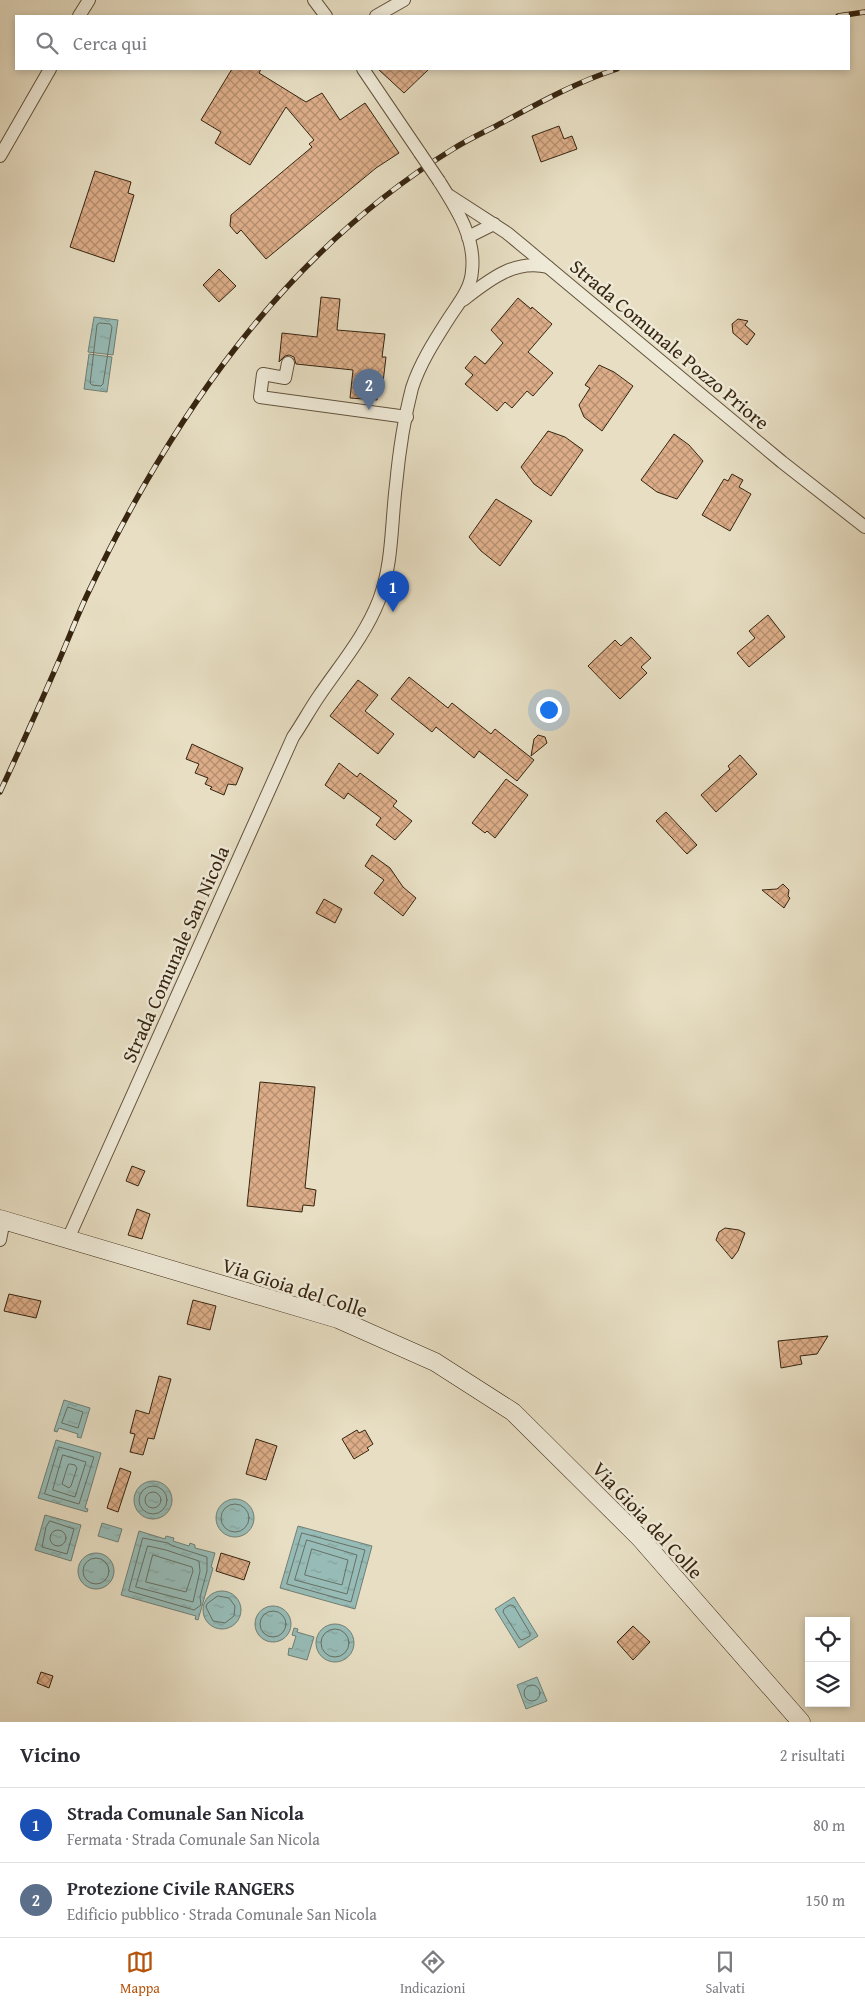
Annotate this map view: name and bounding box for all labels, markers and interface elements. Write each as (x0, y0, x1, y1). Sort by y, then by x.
search box (15, 15, 850, 70)
icon: search (33, 29, 61, 57)
text: Cerca qui (73, 29, 147, 57)
street label: Strada Comunale Pozzo Priore (564, 252, 776, 436)
pin: 2 (353, 369, 385, 410)
pin: 1 (377, 571, 409, 612)
your location (536, 697, 562, 723)
street label: Strada Comunale San Nicola (114, 840, 236, 1067)
street label: Via Gioia del Colle (219, 1250, 371, 1324)
street label: Via Gioia del Colle (586, 1455, 710, 1585)
map controls (805, 1617, 850, 1707)
button: locate (805, 1617, 850, 1662)
button: layers (805, 1662, 850, 1707)
text: Vicino (20, 1739, 80, 1770)
text: 2 risultati (780, 1743, 845, 1767)
text: Strada Comunale San Nicola (67, 1799, 304, 1827)
text: 1 (32, 1813, 40, 1837)
text: 80 m (813, 1813, 845, 1837)
text: Fermata · Strada Comunale San Nicola (67, 1827, 320, 1851)
text: Protezione Civile RANGERS (67, 1874, 295, 1902)
text: 2 (32, 1888, 40, 1912)
text: 150 m (805, 1888, 845, 1912)
text: Edificio pubblico · Strada Comunale San Nicola (67, 1902, 377, 1926)
tab: Mappa (120, 1948, 160, 1998)
tab: Indicazioni (400, 1948, 465, 1998)
tab: Salvati (705, 1948, 745, 1998)

